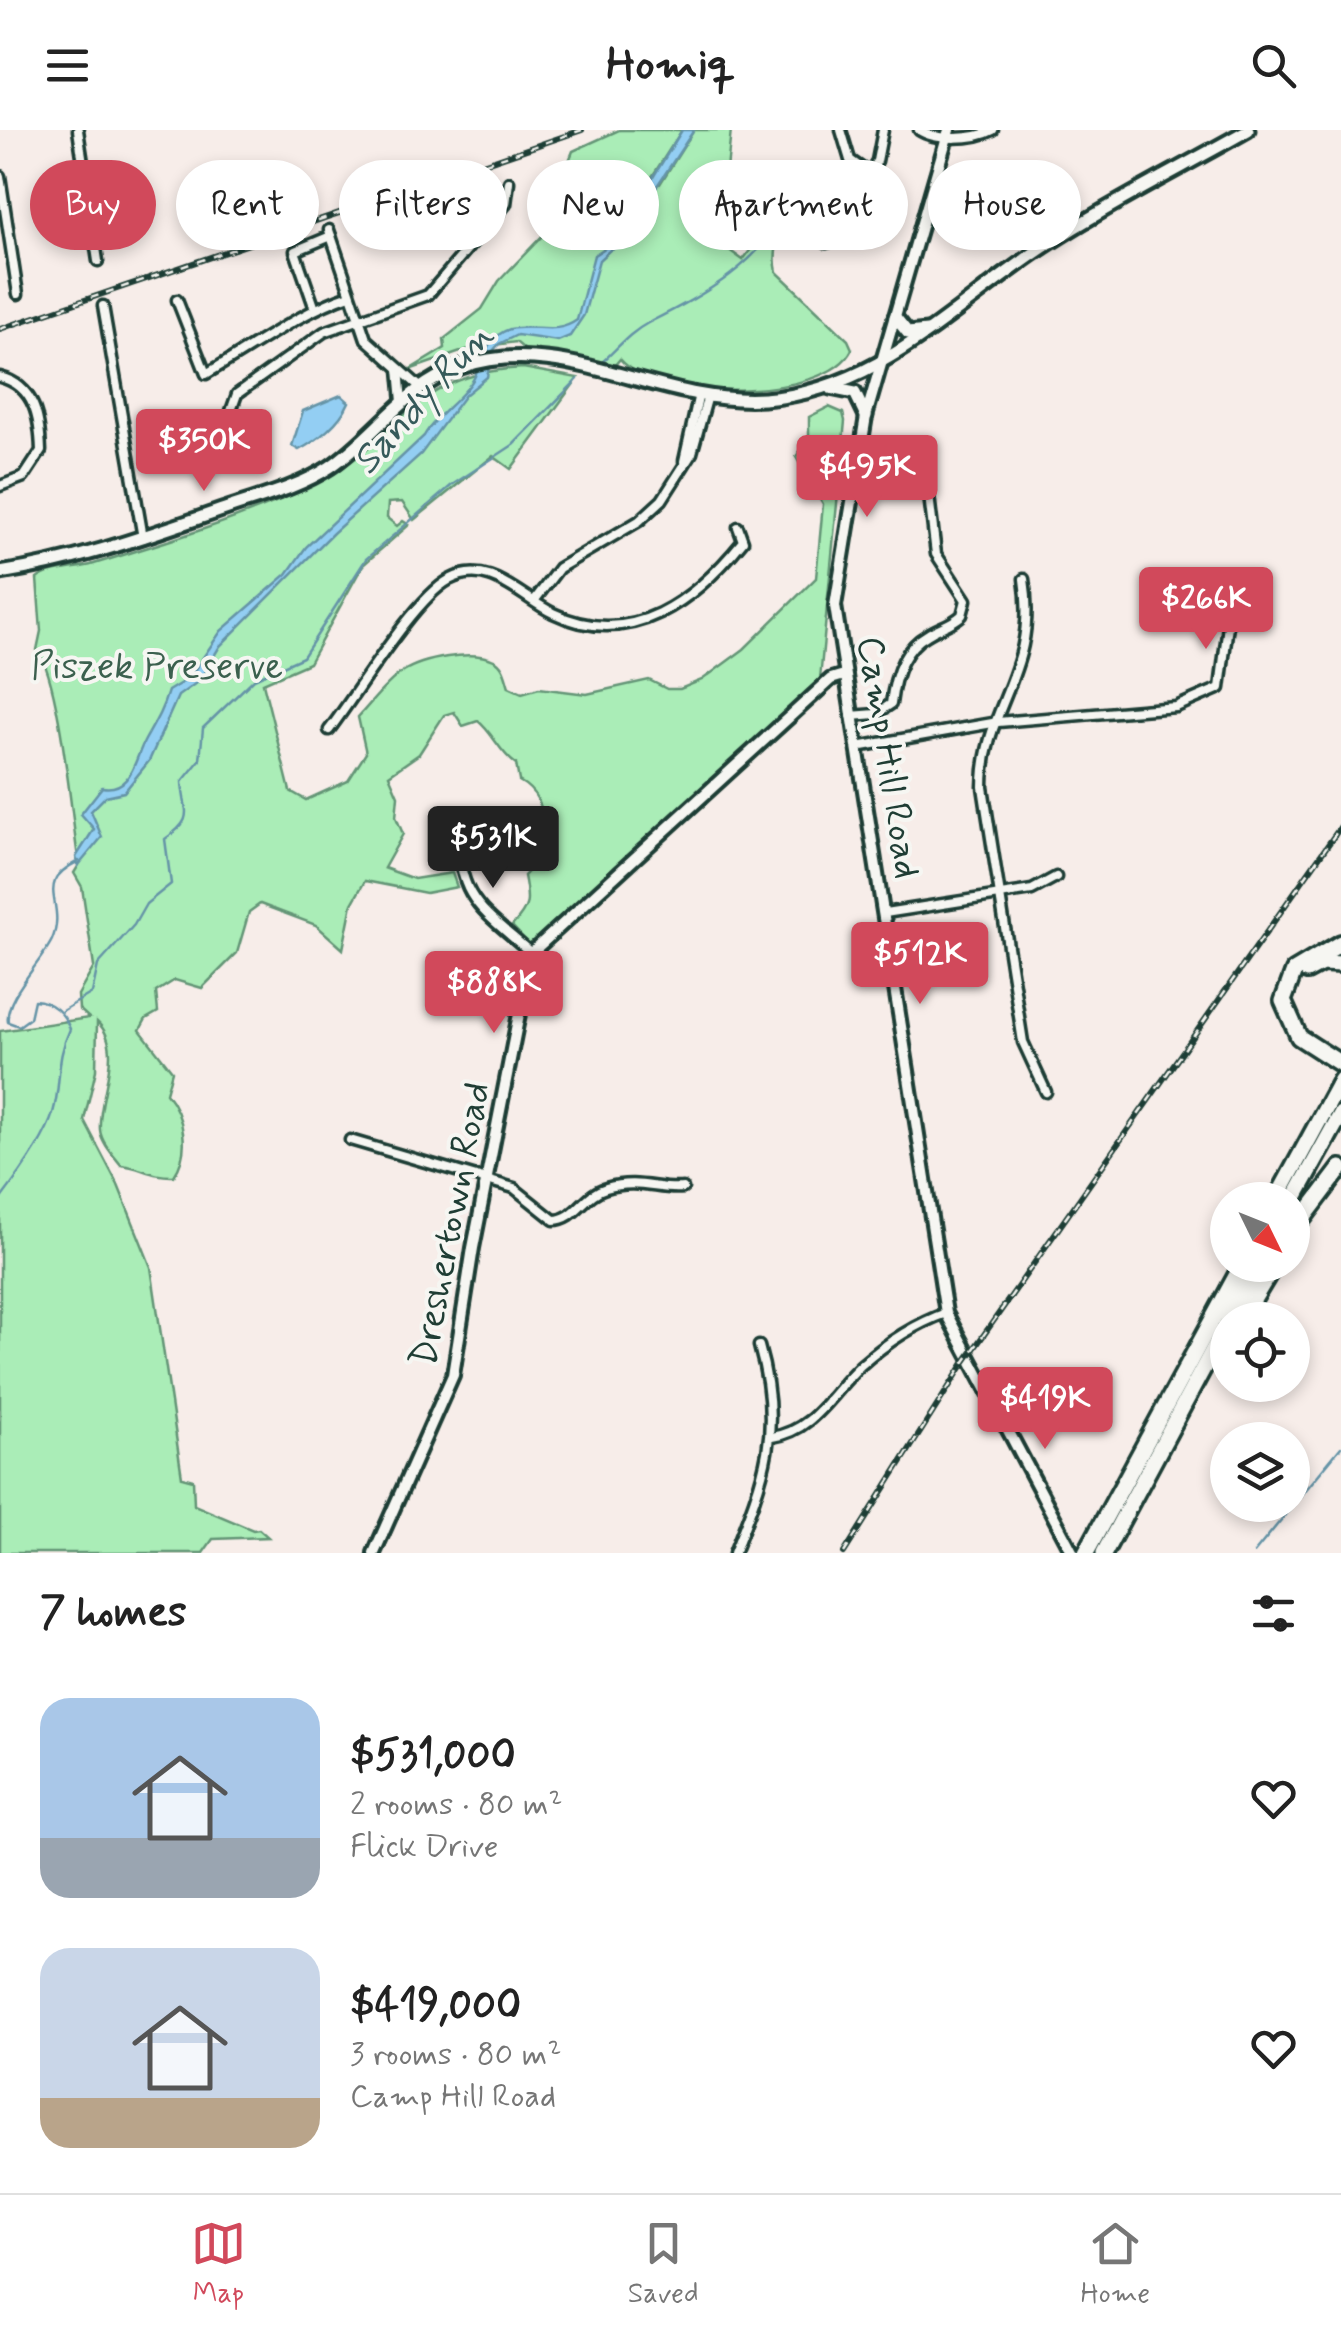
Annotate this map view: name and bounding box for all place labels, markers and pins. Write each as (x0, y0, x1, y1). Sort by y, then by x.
pin: $350K (134, 409, 274, 494)
pin: $495K (797, 435, 937, 520)
pin: $266K (1136, 567, 1276, 652)
pin: $531K (423, 806, 563, 891)
pin: $512K (850, 922, 990, 1007)
pin: $888K (424, 951, 564, 1036)
pin: $419K (975, 1367, 1115, 1452)

